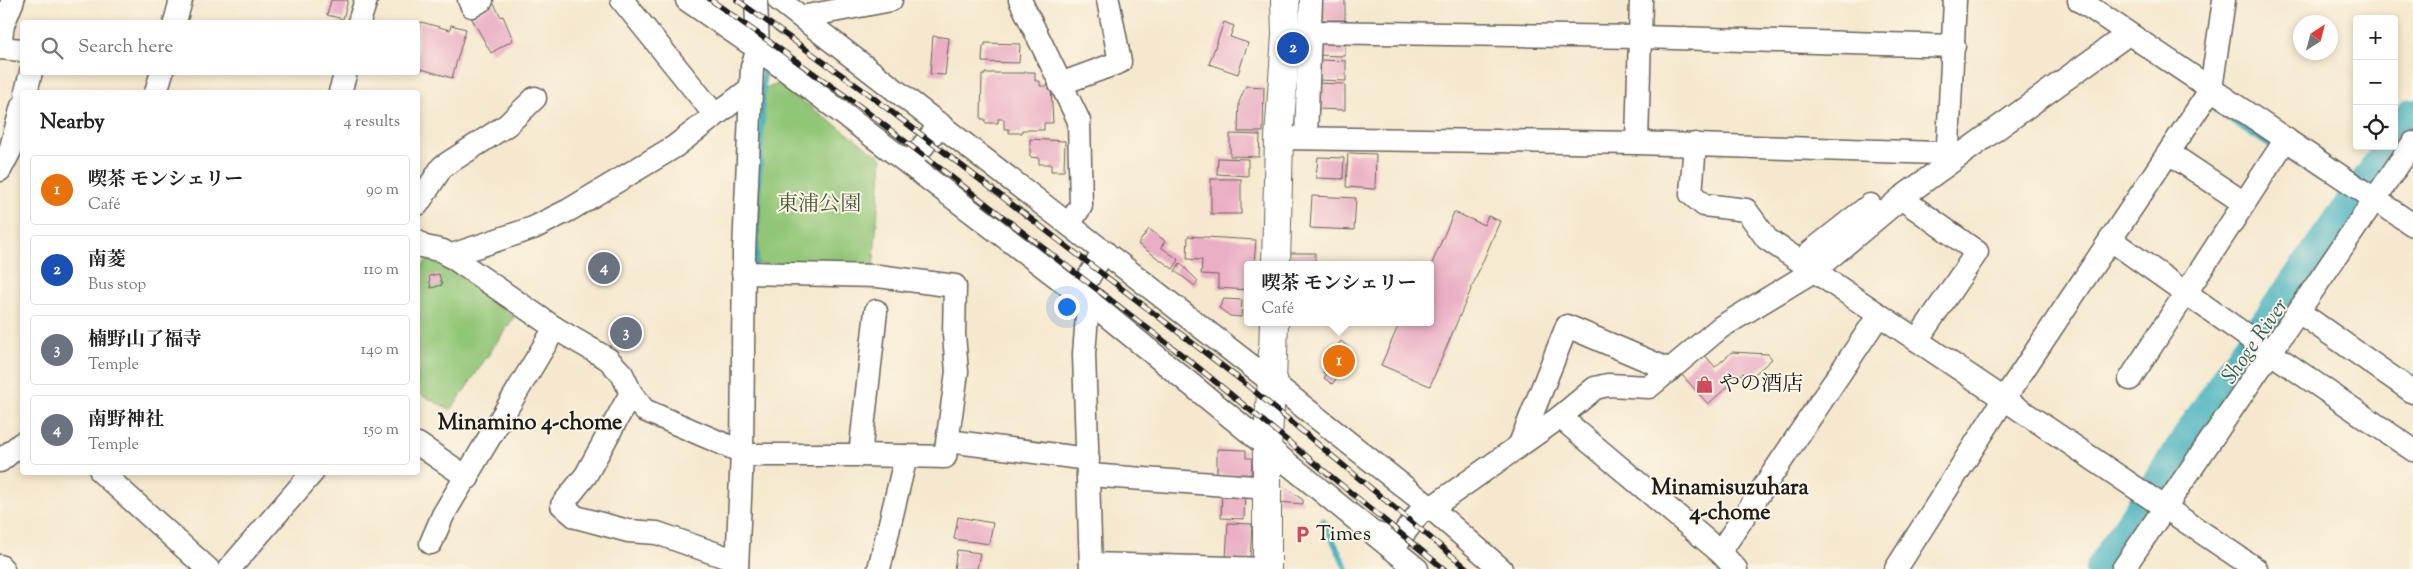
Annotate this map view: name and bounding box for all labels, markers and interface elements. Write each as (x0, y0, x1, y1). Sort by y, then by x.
north arrow (2293, 15, 2338, 60)
map controls (2353, 15, 2398, 150)
button: + (2353, 15, 2398, 60)
search box (20, 20, 420, 75)
pin: 2 (1277, 29, 1309, 67)
icon: search (38, 34, 66, 62)
text: Search here (78, 34, 173, 61)
button: − (2353, 60, 2398, 105)
button: locate (2353, 105, 2398, 150)
text: Nearby (40, 108, 105, 138)
text: 4 results (344, 111, 400, 134)
text: 喫茶 モンシェリー (88, 167, 243, 194)
text: 1 (54, 179, 60, 202)
text: 90 m (366, 179, 399, 202)
park label: 東浦公園 (777, 190, 861, 220)
text: Café (88, 194, 121, 217)
text: 南菱 (88, 247, 126, 274)
pin: 4 (588, 249, 620, 287)
text: 2 (53, 259, 61, 282)
text: 110 m (363, 259, 399, 282)
popup (1244, 261, 1434, 326)
text: 喫茶 モンシェリー (1261, 271, 1417, 298)
text: Bus stop (88, 274, 146, 297)
water label: Shoge River (2215, 292, 2297, 391)
your location (1054, 294, 1080, 320)
text: Café (1261, 298, 1294, 321)
pin: 3 (610, 314, 642, 352)
text: 楠野山了福寺 (88, 327, 202, 354)
text: 3 (54, 339, 60, 362)
text: 140 m (361, 339, 399, 362)
pin: 1 (1323, 342, 1355, 380)
text: Temple (88, 354, 139, 377)
place label: やの酒店 (1719, 370, 1803, 400)
shop icon: やの酒店 (1695, 375, 1715, 395)
text: 南野神社 (88, 407, 164, 434)
district label: Minamino 4-chome (438, 408, 622, 440)
text: 4 (53, 419, 61, 442)
text: 150 m (363, 419, 399, 442)
text: Temple (88, 434, 139, 457)
district label: Minamisuzuhara 4-chome (1651, 473, 1810, 530)
place label: Times (1316, 520, 1371, 550)
parking icon: Times (1292, 525, 1312, 545)

